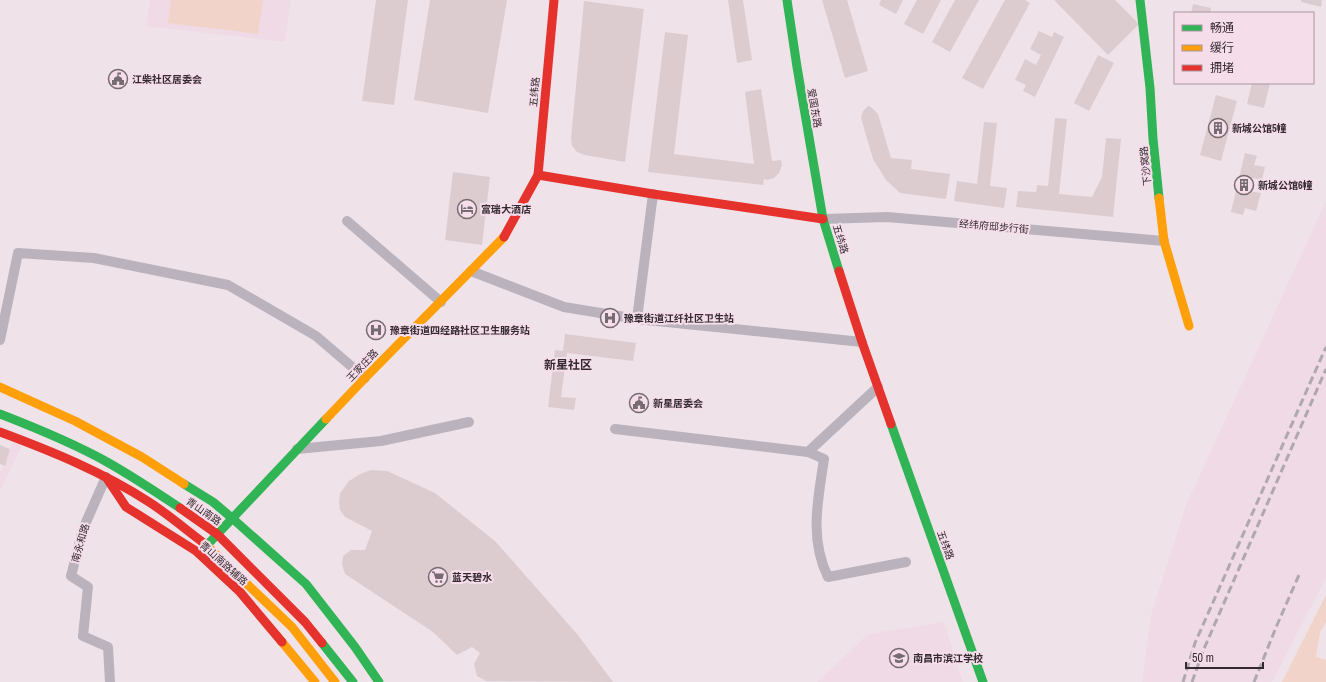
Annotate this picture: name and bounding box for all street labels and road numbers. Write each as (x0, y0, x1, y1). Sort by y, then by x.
street label: 五纬路 (527, 77, 542, 108)
street label: 爱国东路 (805, 87, 824, 129)
street label: 下沙窝路 (1137, 145, 1154, 187)
street label: 经纬府邸步行街 (959, 217, 1029, 236)
street label: 五纬路 (830, 223, 851, 255)
street label: 王家庄路 (344, 346, 381, 384)
street label: 青山南路 (184, 495, 224, 528)
street label: 南永和路 (69, 522, 92, 564)
street label: 五纬路 (934, 529, 957, 561)
street label: 青山南路辅路 (197, 538, 250, 588)

